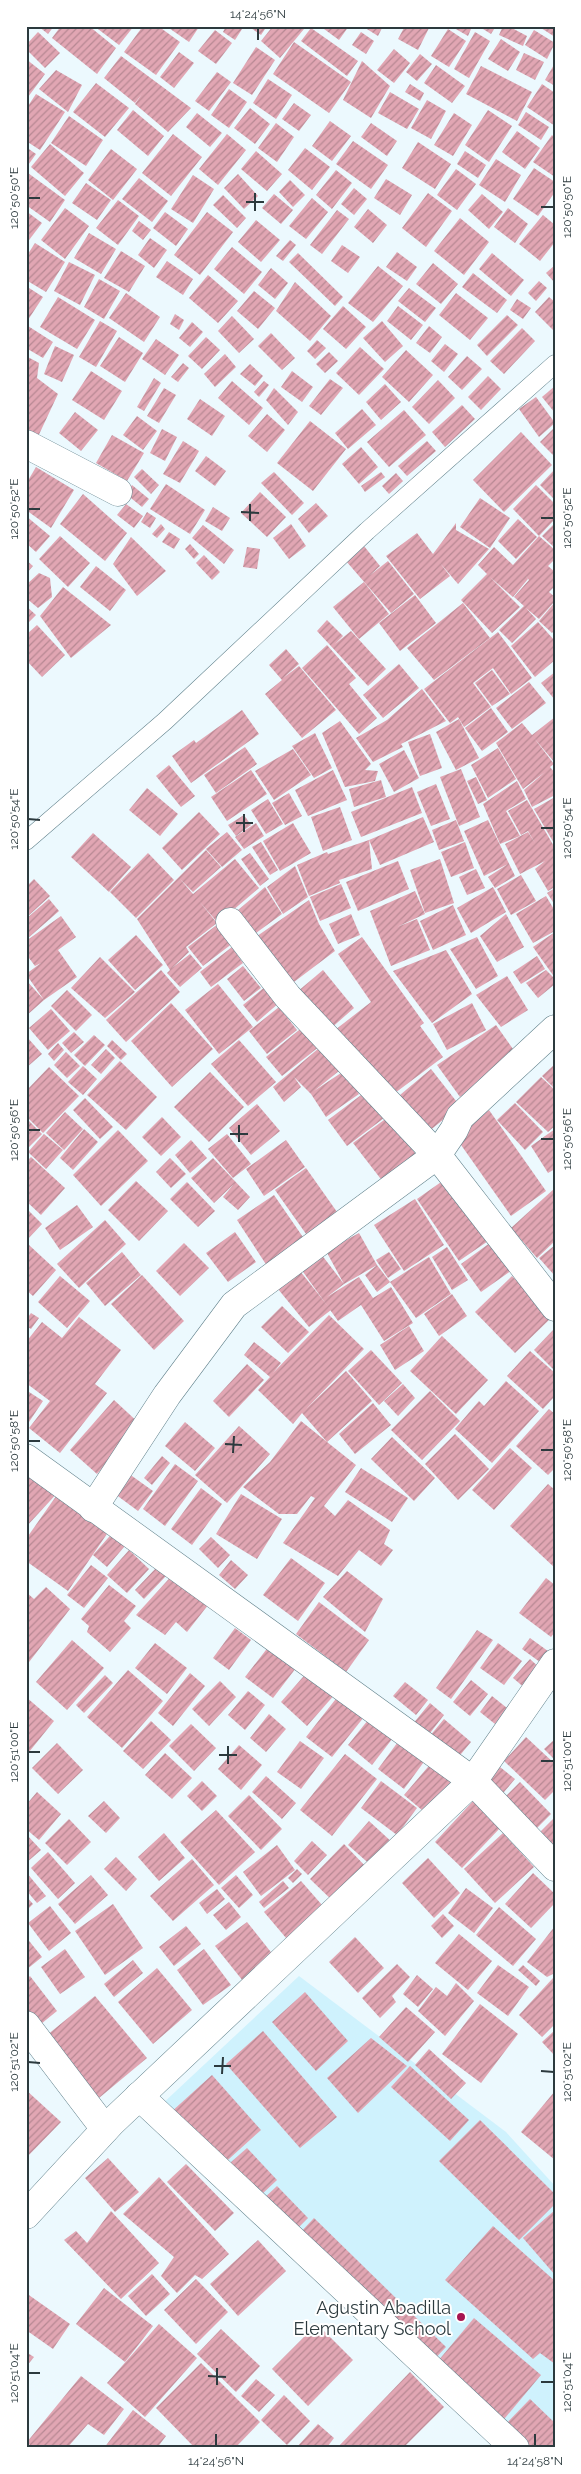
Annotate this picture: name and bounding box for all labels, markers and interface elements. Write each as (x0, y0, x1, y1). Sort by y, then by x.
text: 14°24'56"N (230, 7, 286, 21)
text: 120°50'50"E (7, 167, 21, 229)
text: 120°50'50"E (560, 176, 574, 238)
text: 120°50'52"E (7, 478, 21, 540)
text: 120°50'52"E (560, 487, 574, 549)
text: 120°50'54"E (7, 788, 21, 850)
text: 120°50'54"E (560, 797, 574, 859)
text: 120°50'56"E (7, 1099, 21, 1161)
text: 120°50'56"E (560, 1108, 574, 1170)
text: 120°50'58"E (7, 1410, 21, 1472)
text: 120°50'58"E (560, 1419, 574, 1481)
text: 120°51'00"E (7, 1722, 21, 1782)
text: 120°51'00"E (560, 1731, 574, 1791)
text: 120°51'02"E (7, 2032, 21, 2092)
text: 120°51'02"E (560, 2042, 574, 2102)
place label: Agustin Abadilla Elementary School (293, 2297, 451, 2339)
marker: Agustin Abadilla Elementary School (455, 2311, 467, 2323)
text: 120°51'04"E (7, 2343, 21, 2403)
text: 120°51'04"E (560, 2352, 574, 2412)
text: 14°24'56"N (188, 2454, 244, 2468)
text: 14°24'58"N (507, 2454, 563, 2468)

